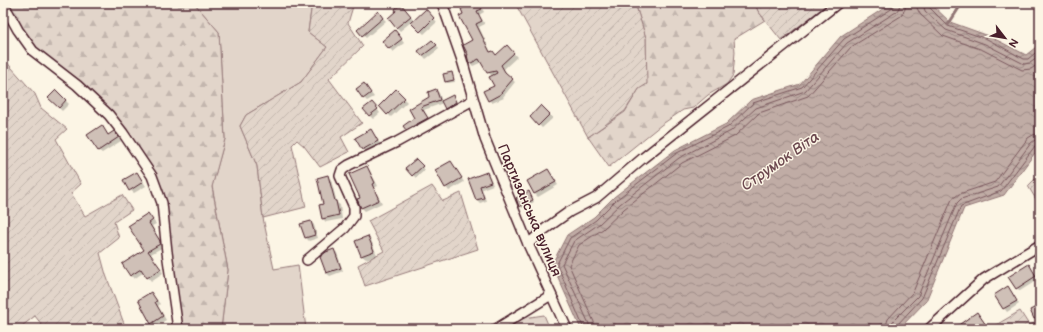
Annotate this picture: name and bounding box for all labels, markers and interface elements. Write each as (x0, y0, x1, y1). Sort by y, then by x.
north arrow (985, 18, 1025, 58)
text: N (1005, 36, 1021, 50)
water label: Струмок Віта (737, 127, 823, 195)
street label: Партизанська вулиця (494, 141, 565, 279)

